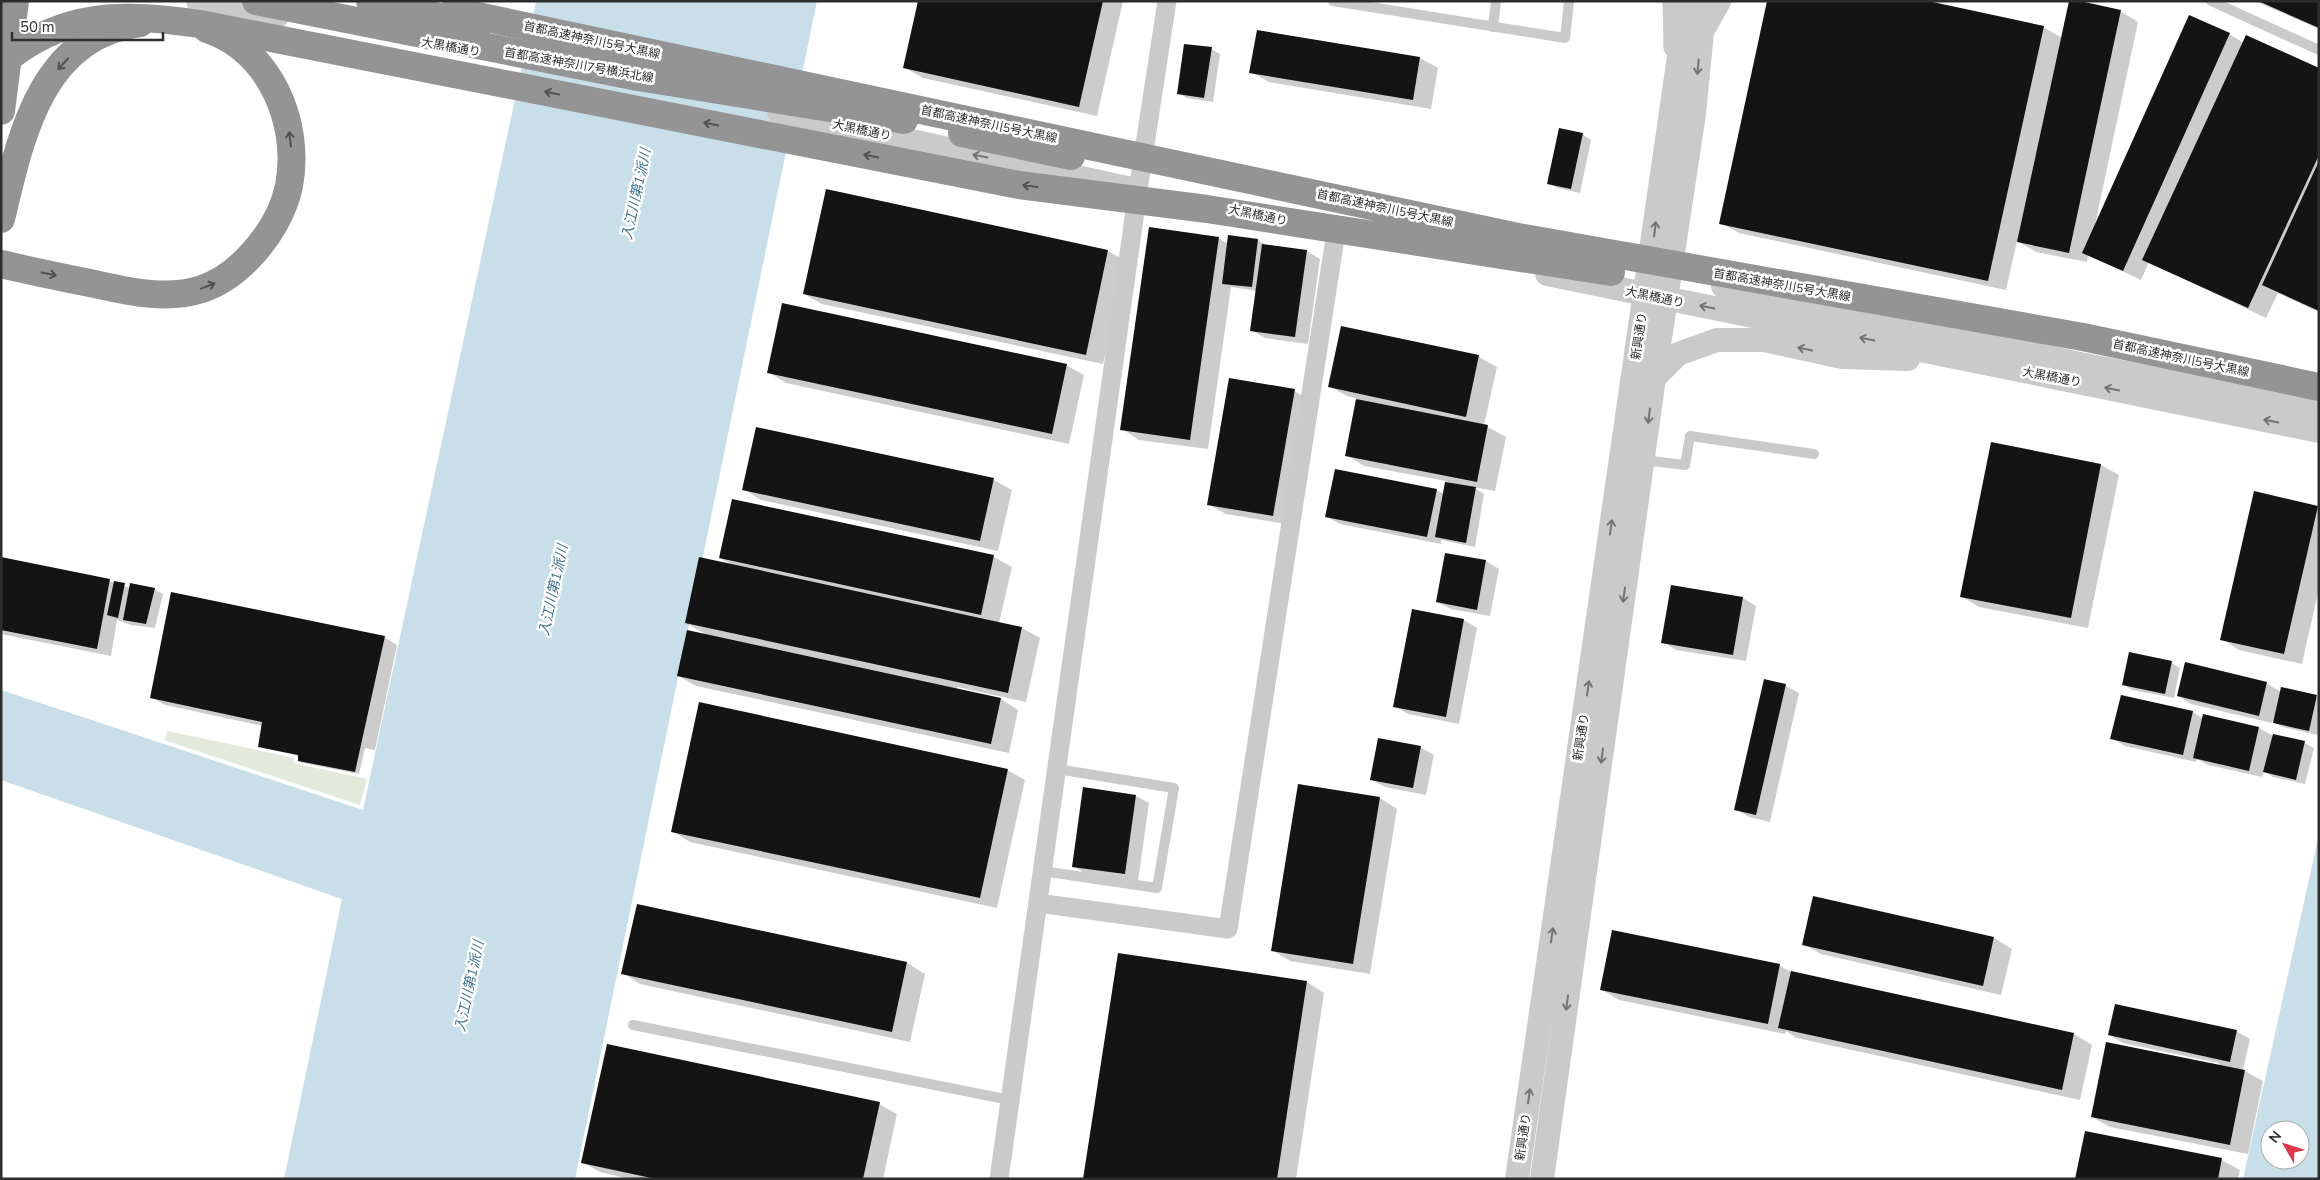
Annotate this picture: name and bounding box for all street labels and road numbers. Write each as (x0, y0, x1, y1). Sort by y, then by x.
street label: 首都高速神奈川5号大黒線 (522, 18, 662, 62)
street label: 大黒橋通り (420, 34, 482, 60)
street label: 首都高速神奈川7号横浜北線 (503, 44, 655, 86)
street label: 首都高速神奈川5号大黒線 (919, 102, 1059, 146)
street label: 大黒橋通り (831, 116, 893, 144)
street label: 首都高速神奈川5号大黒線 (1315, 186, 1455, 230)
street label: 大黒橋通り (1227, 201, 1289, 229)
street label: 首都高速神奈川5号大黒線 (1712, 265, 1852, 305)
street label: 大黒橋通り (1624, 283, 1686, 311)
street label: 新興通り (1628, 311, 1650, 361)
street label: 首都高速神奈川5号大黒線 (2111, 336, 2251, 380)
street label: 大黒橋通り (2021, 363, 2083, 391)
street label: 新興通り (1570, 712, 1592, 762)
street label: 新興通り (1512, 1112, 1534, 1162)

